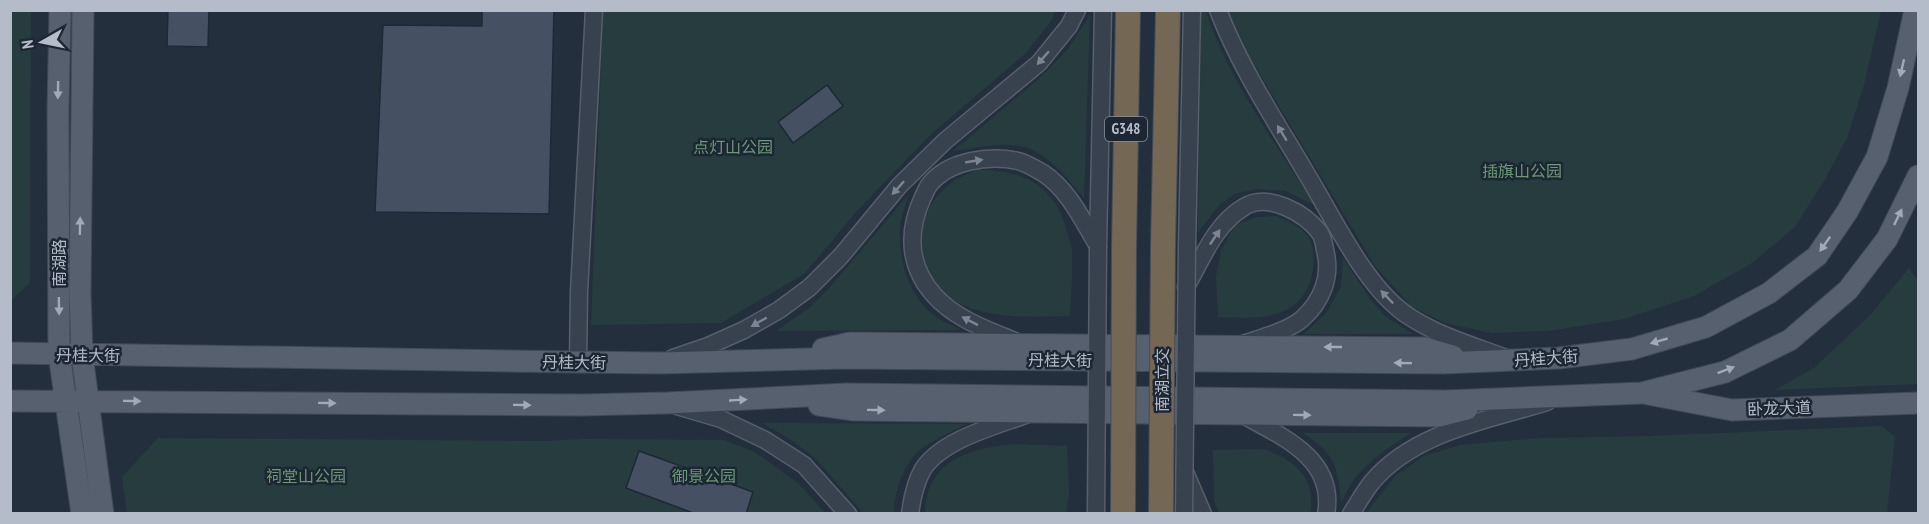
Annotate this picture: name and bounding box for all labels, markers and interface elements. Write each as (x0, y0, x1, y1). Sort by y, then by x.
north arrow (12, 12, 72, 72)
text: N (17, 39, 38, 50)
one-way arrow (1036, 50, 1050, 65)
one-way arrow (1897, 58, 1906, 77)
one-way arrow (53, 80, 63, 99)
road number: G348 (1105, 117, 1147, 141)
one-way arrow (1277, 124, 1287, 141)
park label: 点灯山公园 (693, 137, 773, 157)
one-way arrow (965, 157, 984, 166)
park label: 插旗山公园 (1482, 161, 1562, 181)
one-way arrow (892, 180, 905, 195)
one-way arrow (1894, 208, 1903, 225)
one-way arrow (76, 216, 85, 235)
one-way arrow (1209, 229, 1221, 245)
one-way arrow (1819, 236, 1831, 252)
street label: 南湖路 (49, 239, 69, 287)
one-way arrow (1380, 290, 1394, 304)
one-way arrow (54, 296, 64, 315)
one-way arrow (961, 316, 978, 326)
one-way arrow (750, 317, 767, 327)
one-way arrow (1650, 337, 1668, 346)
one-way arrow (1324, 342, 1343, 352)
street label: 丹桂大街 (56, 344, 120, 366)
street label: 丹桂大街 (1513, 346, 1579, 370)
street label: 南湖立交 (1152, 348, 1172, 412)
street label: 丹桂大街 (1028, 349, 1092, 371)
street label: 丹桂大街 (542, 351, 606, 373)
one-way arrow (1393, 358, 1412, 368)
one-way arrow (1717, 365, 1735, 375)
one-way arrow (728, 395, 747, 405)
one-way arrow (122, 396, 141, 406)
street label: 卧龙大道 (1747, 397, 1811, 419)
one-way arrow (317, 398, 336, 408)
one-way arrow (512, 400, 531, 410)
one-way arrow (867, 405, 886, 415)
one-way arrow (1293, 410, 1312, 420)
park label: 祠堂山公园 (266, 466, 346, 486)
park label: 御景公园 (672, 466, 736, 486)

